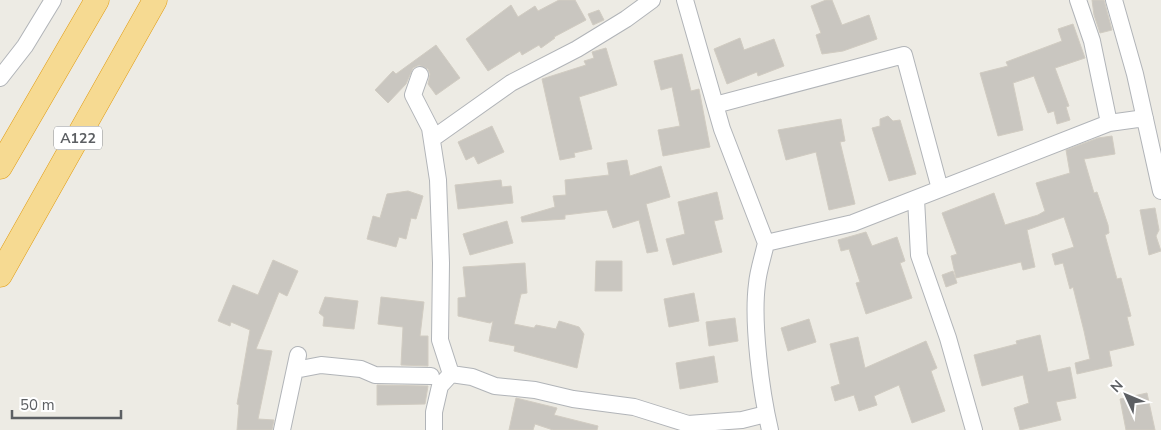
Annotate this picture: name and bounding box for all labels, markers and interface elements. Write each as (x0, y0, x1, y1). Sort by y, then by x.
road number: A122 (54, 126, 102, 150)
north arrow (1101, 370, 1151, 420)
text: N (1107, 376, 1127, 397)
scale bar (12, 388, 121, 420)
text: 50 m (20, 395, 55, 415)

